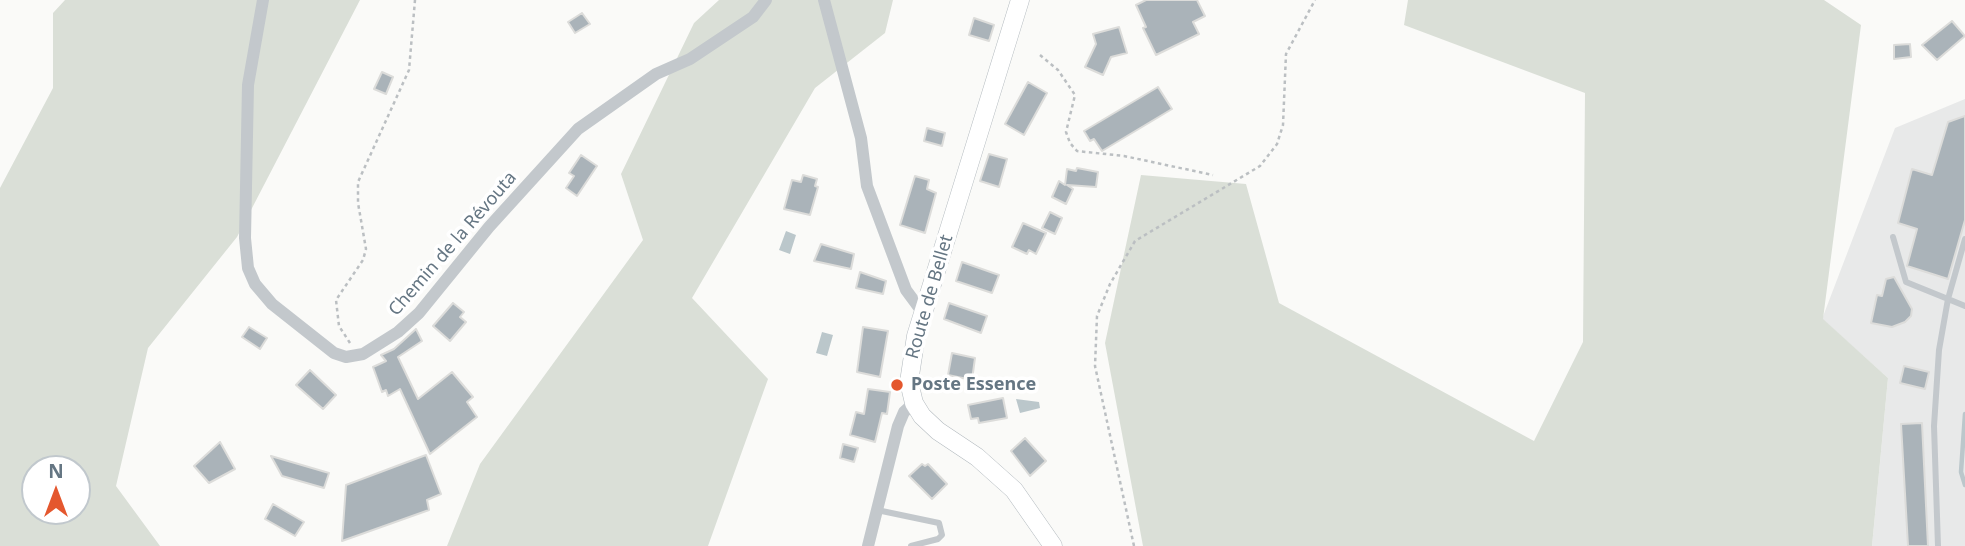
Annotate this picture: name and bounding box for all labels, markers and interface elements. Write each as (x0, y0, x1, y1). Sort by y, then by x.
street label: Chemin de la Révouta (384, 167, 522, 321)
street label: Route de Bellet (902, 232, 958, 362)
place label: Poste Essence (911, 374, 1036, 396)
marker: Poste Essence (889, 377, 905, 393)
north arrow (21, 455, 91, 525)
text: N (48, 458, 64, 484)

